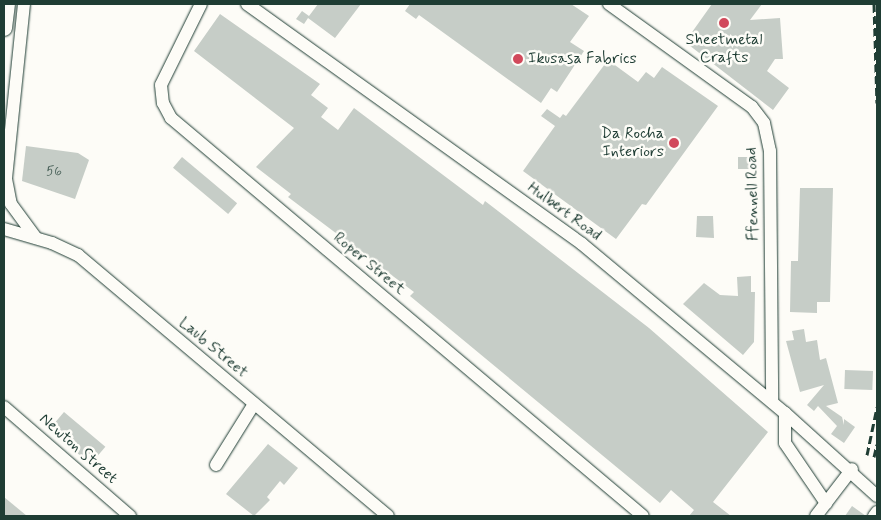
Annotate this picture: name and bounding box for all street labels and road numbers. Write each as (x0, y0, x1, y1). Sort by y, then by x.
street label: Ffennell Road (743, 147, 763, 241)
street label: Hulbert Road (524, 179, 604, 245)
street label: Roper Street (329, 228, 409, 300)
street label: Laub Street (175, 314, 251, 382)
street label: Newton Street (34, 409, 122, 489)

